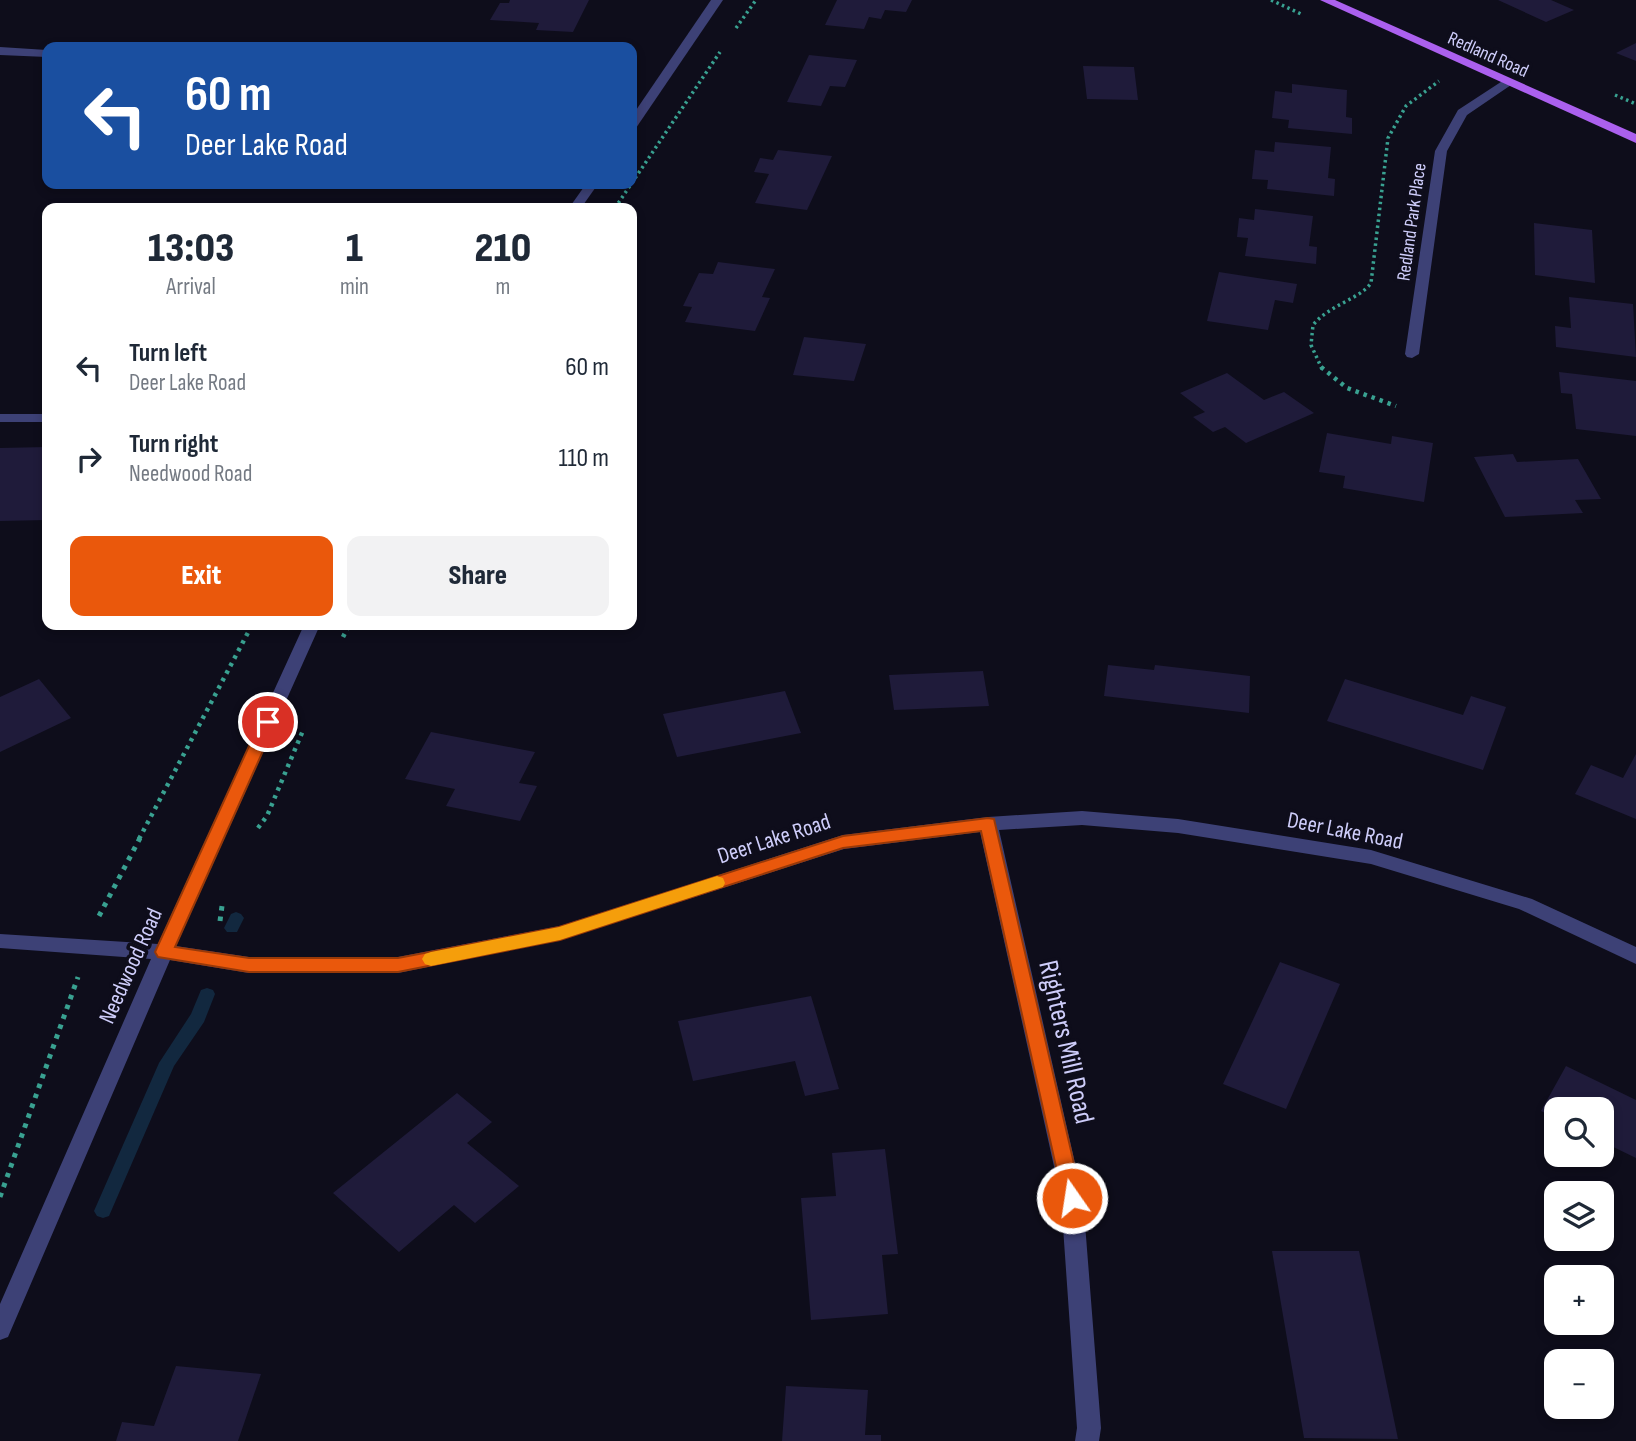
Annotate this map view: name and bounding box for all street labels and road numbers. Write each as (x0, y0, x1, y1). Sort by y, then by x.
street label: Redland Road (1444, 27, 1532, 83)
street label: Redland Park Place (1392, 162, 1432, 282)
street label: Deer Lake Road (1285, 806, 1405, 856)
street label: Deer Lake Road (714, 808, 834, 870)
street label: Needwood Road (93, 904, 169, 1028)
street label: Righters Mill Road (1031, 957, 1101, 1127)

